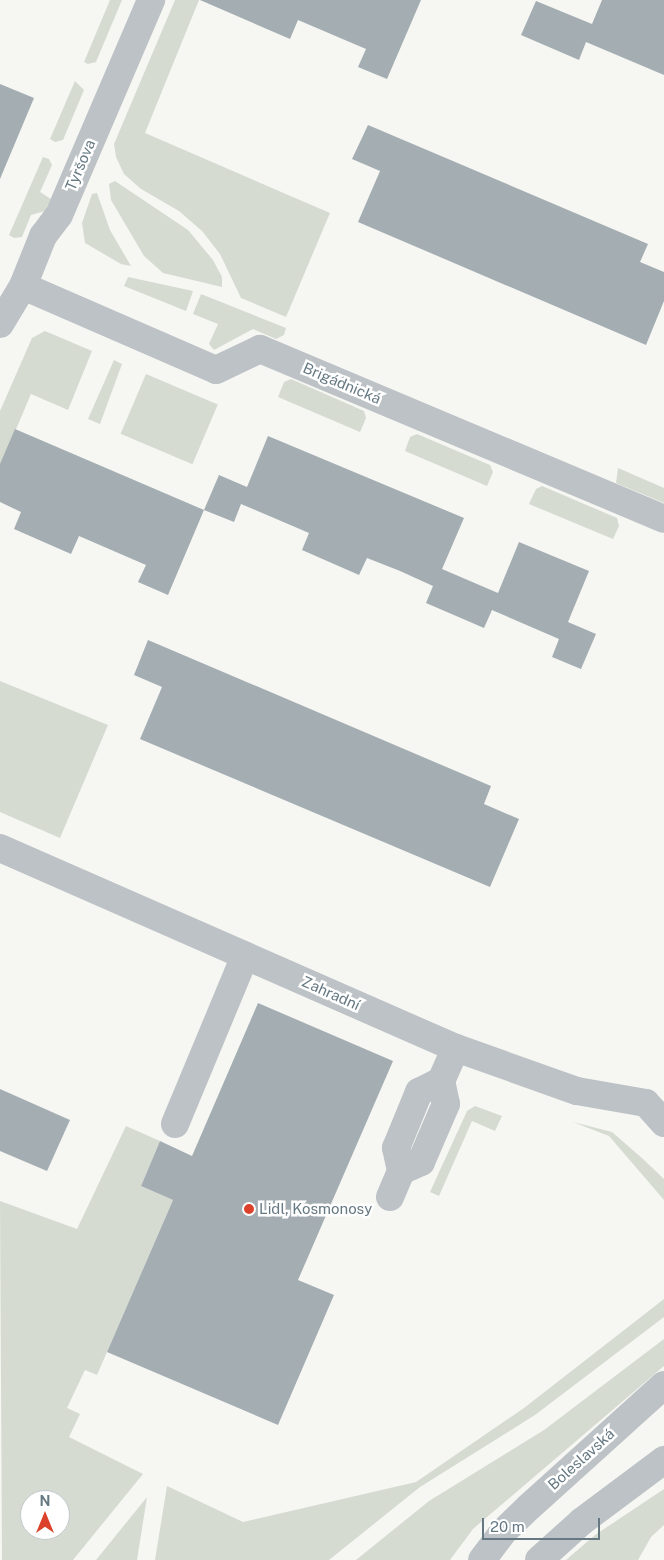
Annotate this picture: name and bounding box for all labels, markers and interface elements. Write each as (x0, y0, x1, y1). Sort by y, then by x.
street label: Tyršova (61, 137, 99, 193)
street label: Brigádnická (300, 359, 384, 407)
street label: Zahradní (299, 972, 363, 1014)
place label: Lidl, Kosmonosy (259, 1200, 372, 1218)
marker: Lidl, Kosmonosy (243, 1203, 255, 1215)
street label: Boleslavská (544, 1425, 618, 1493)
north arrow (20, 1490, 70, 1540)
text: N (40, 1493, 50, 1509)
scale bar (484, 1508, 602, 1540)
text: 20 m (490, 1518, 525, 1535)

